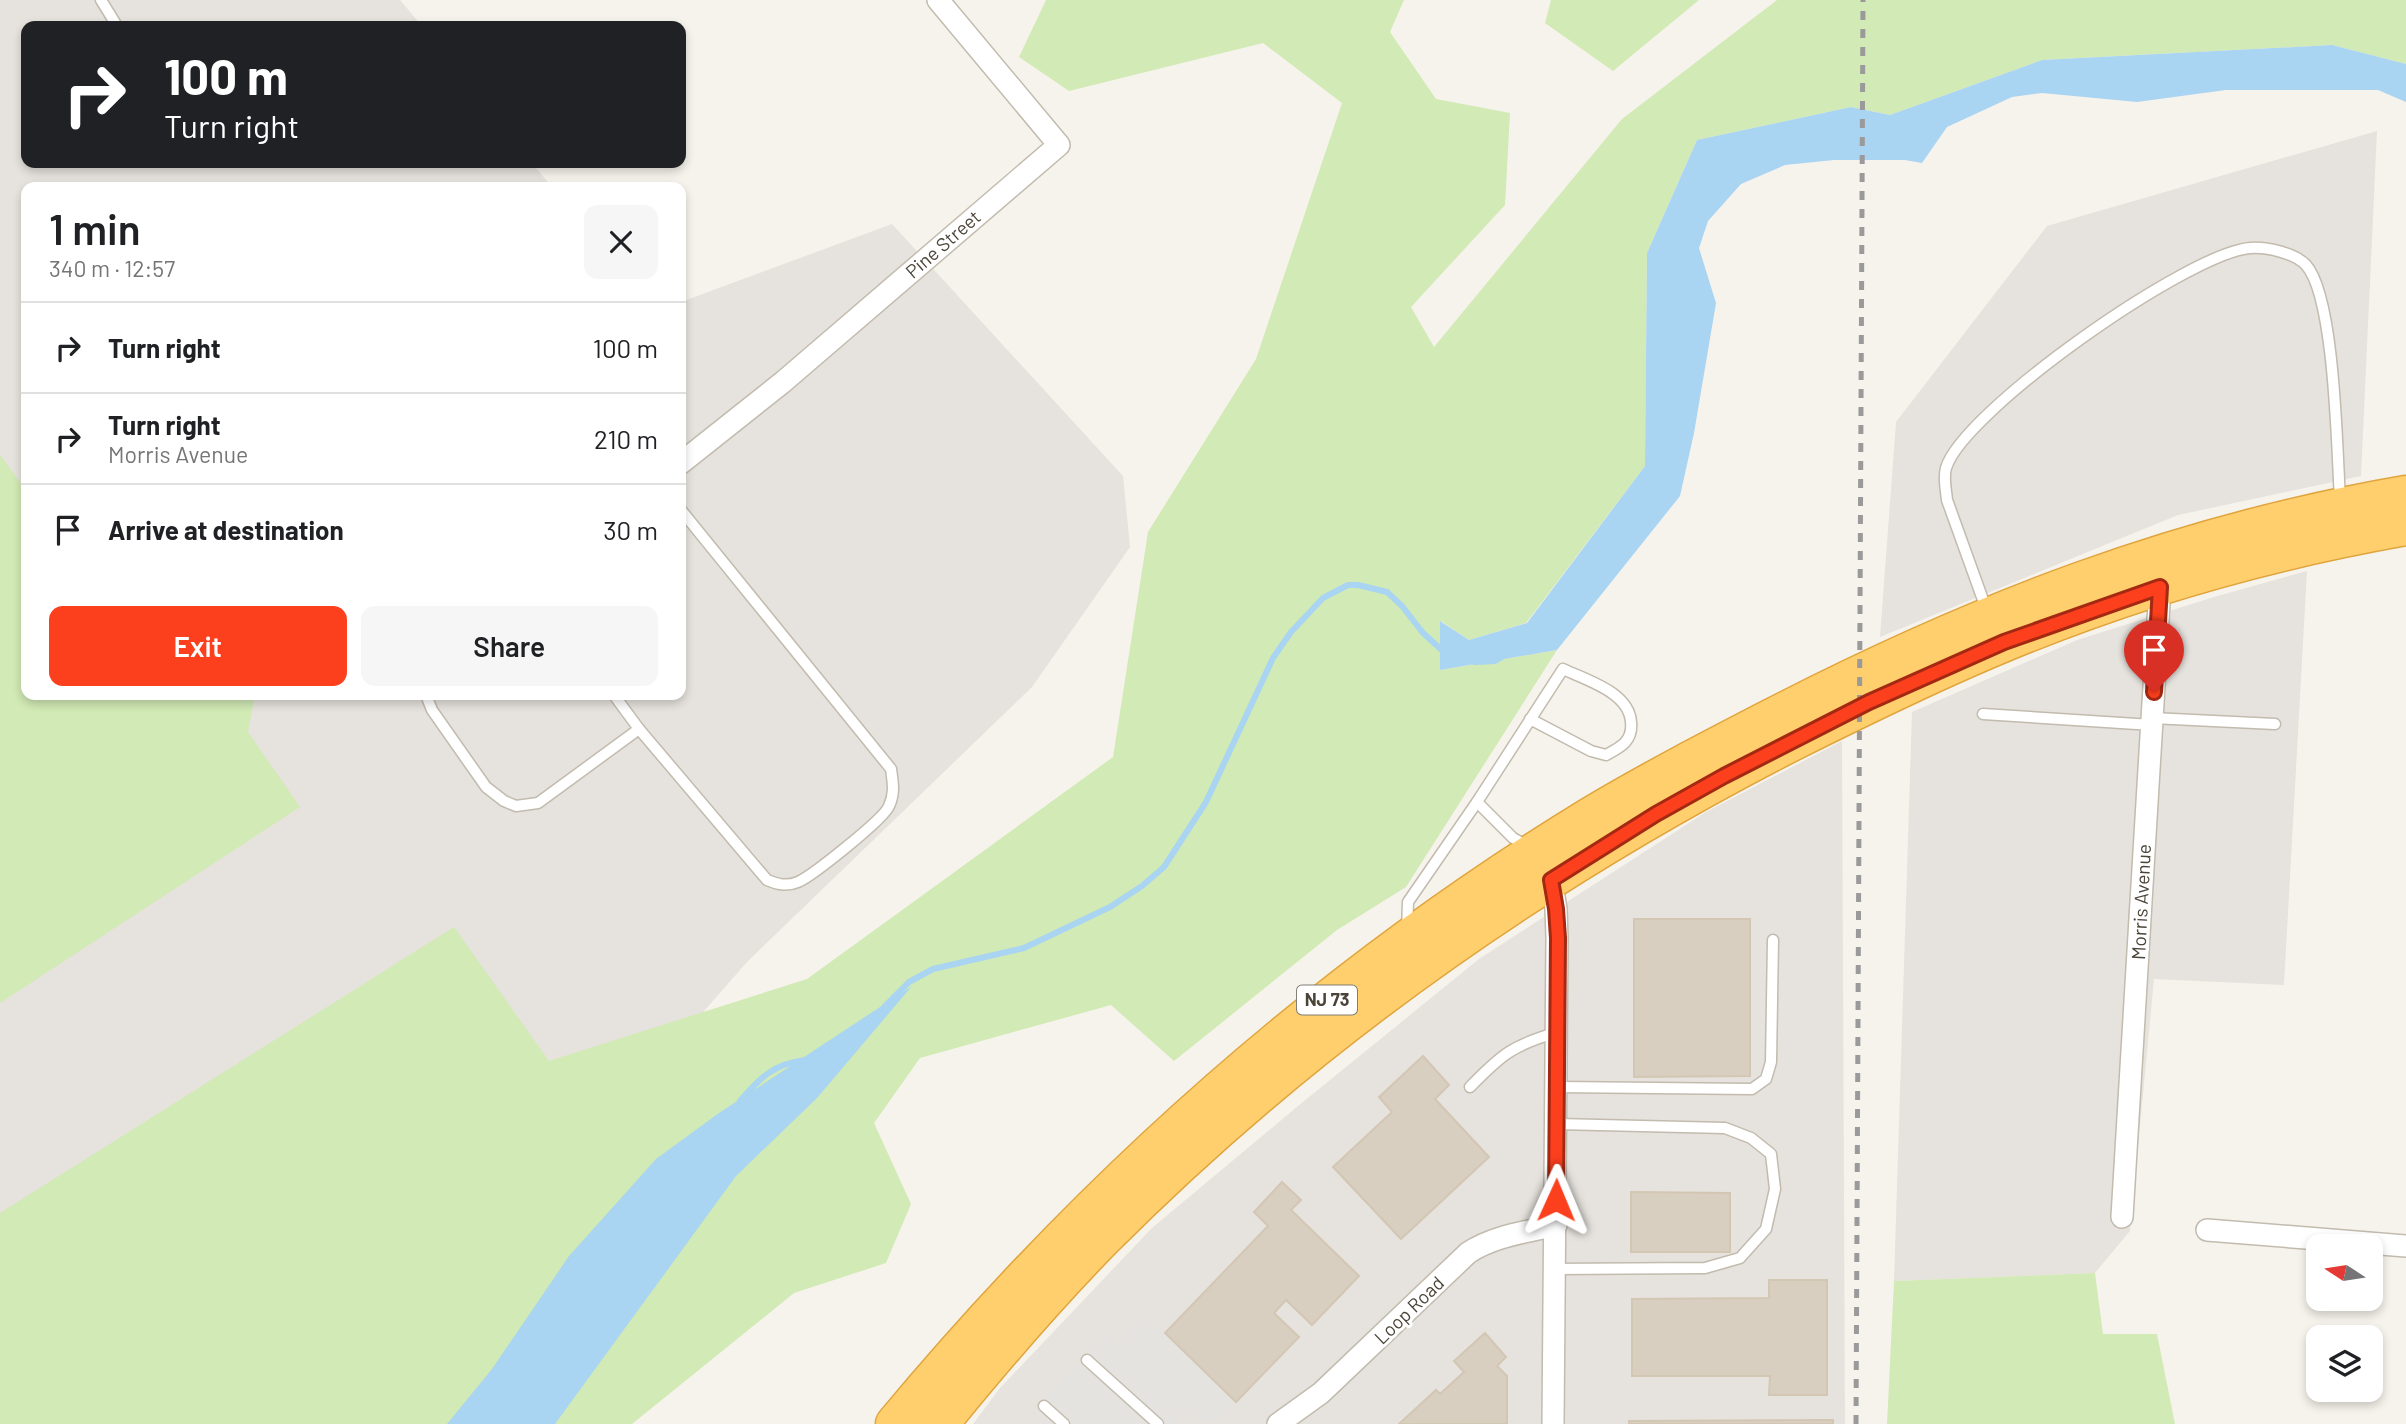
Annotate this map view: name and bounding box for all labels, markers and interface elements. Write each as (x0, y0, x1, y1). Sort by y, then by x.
text: 100 m (164, 46, 288, 105)
icon: right (49, 49, 140, 140)
text: Turn right (164, 106, 299, 144)
text: 1 min (49, 203, 141, 253)
button: close (584, 205, 658, 279)
street label: Pine Street (900, 205, 985, 282)
text: 340 m · 12:57 (49, 254, 175, 282)
icon: right (49, 329, 87, 367)
text: Turn right (108, 332, 221, 363)
text: 100 m (593, 332, 658, 363)
text: Turn right (108, 409, 221, 440)
icon: right (49, 420, 87, 458)
text: 210 m (594, 423, 658, 454)
text: Morris Avenue (108, 440, 248, 468)
icon: arrive (49, 511, 87, 549)
text: Arrive at destination (108, 514, 344, 545)
text: 30 m (603, 514, 658, 545)
button: Exit (49, 606, 347, 686)
button: Share (361, 606, 658, 686)
pin (2124, 620, 2184, 692)
icon: arrive (2135, 631, 2173, 669)
street label: Morris Avenue (2126, 843, 2155, 960)
road number: NJ 73 (1297, 986, 1357, 1015)
position arrow (1519, 1163, 1593, 1237)
north arrow (2306, 1234, 2384, 1311)
map controls (2306, 1234, 2383, 1402)
street label: Loop Road (1369, 1271, 1448, 1348)
button: layers (2306, 1325, 2383, 1402)

